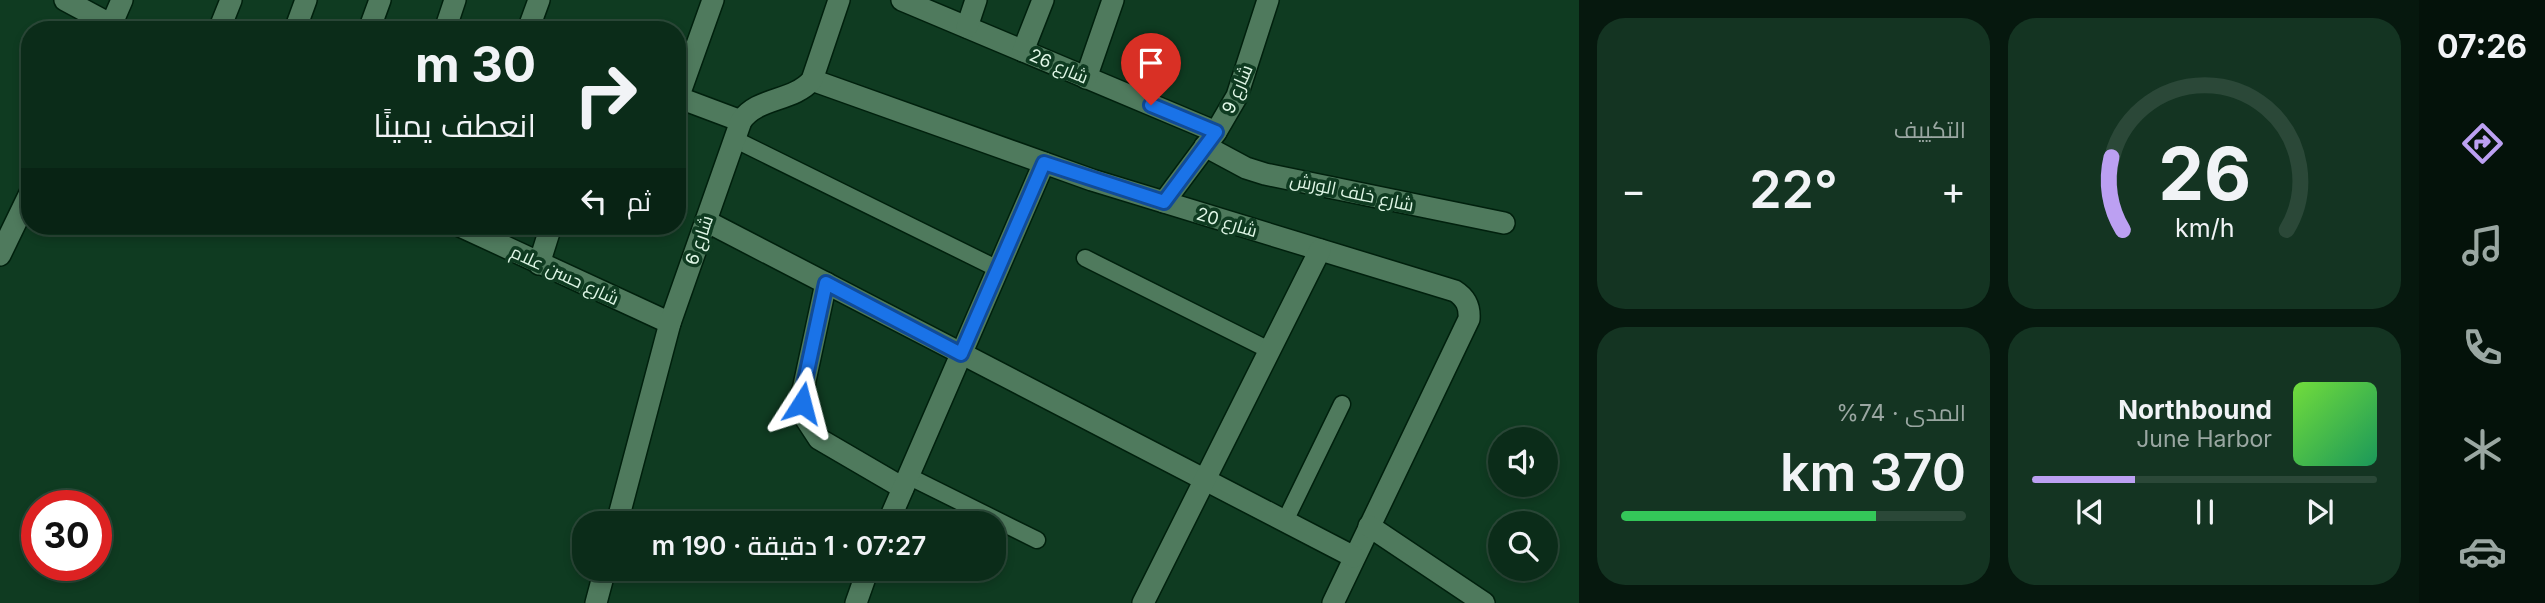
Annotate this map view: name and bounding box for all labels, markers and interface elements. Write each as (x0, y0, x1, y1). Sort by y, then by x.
text: 07:26 (2437, 27, 2527, 66)
pin (1121, 33, 1181, 105)
text: 30 m (415, 35, 536, 94)
street label: شارع 26 (1026, 44, 1092, 90)
icon: arrive (1132, 44, 1170, 82)
icon: right (560, 49, 651, 140)
street label: شارع 9 (1217, 61, 1258, 117)
text: انعطف يمينًا (373, 106, 536, 145)
text: التكييف (1894, 116, 1966, 144)
icon: directions (2458, 119, 2507, 168)
text: 26 (2158, 129, 2251, 218)
text: 22° (1749, 158, 1838, 221)
text: − (1621, 167, 1646, 213)
text: + (1941, 167, 1966, 213)
street label: شارع خلف الورش (1288, 169, 1416, 217)
icon: left (575, 182, 613, 220)
text: ثم (627, 186, 651, 217)
street label: شارع 20 (1194, 203, 1260, 243)
street label: شارع 6 (681, 212, 719, 268)
text: km/h (2175, 212, 2234, 242)
icon: music (2458, 221, 2507, 270)
street label: شارع حسن علام (507, 241, 622, 311)
icon: phone (2458, 323, 2507, 372)
position arrow (765, 366, 839, 440)
text: Northbound (2118, 394, 2272, 425)
text: المدى · 74% (1836, 399, 1966, 427)
text: June Harbor (2136, 425, 2272, 453)
icon: climate (2458, 425, 2507, 474)
map controls (1488, 427, 1558, 581)
button: sound (1488, 427, 1558, 497)
text: 370 km (1780, 441, 1966, 504)
speed limit sign: 30 (21, 490, 112, 581)
icon: previous (2071, 493, 2109, 531)
icon: pause (2186, 493, 2224, 531)
icon: next (2301, 493, 2339, 531)
button: search (1488, 511, 1558, 581)
icon: car (2458, 527, 2507, 576)
text: 07:27 · 1 دقيقة · 190 m (652, 530, 926, 561)

